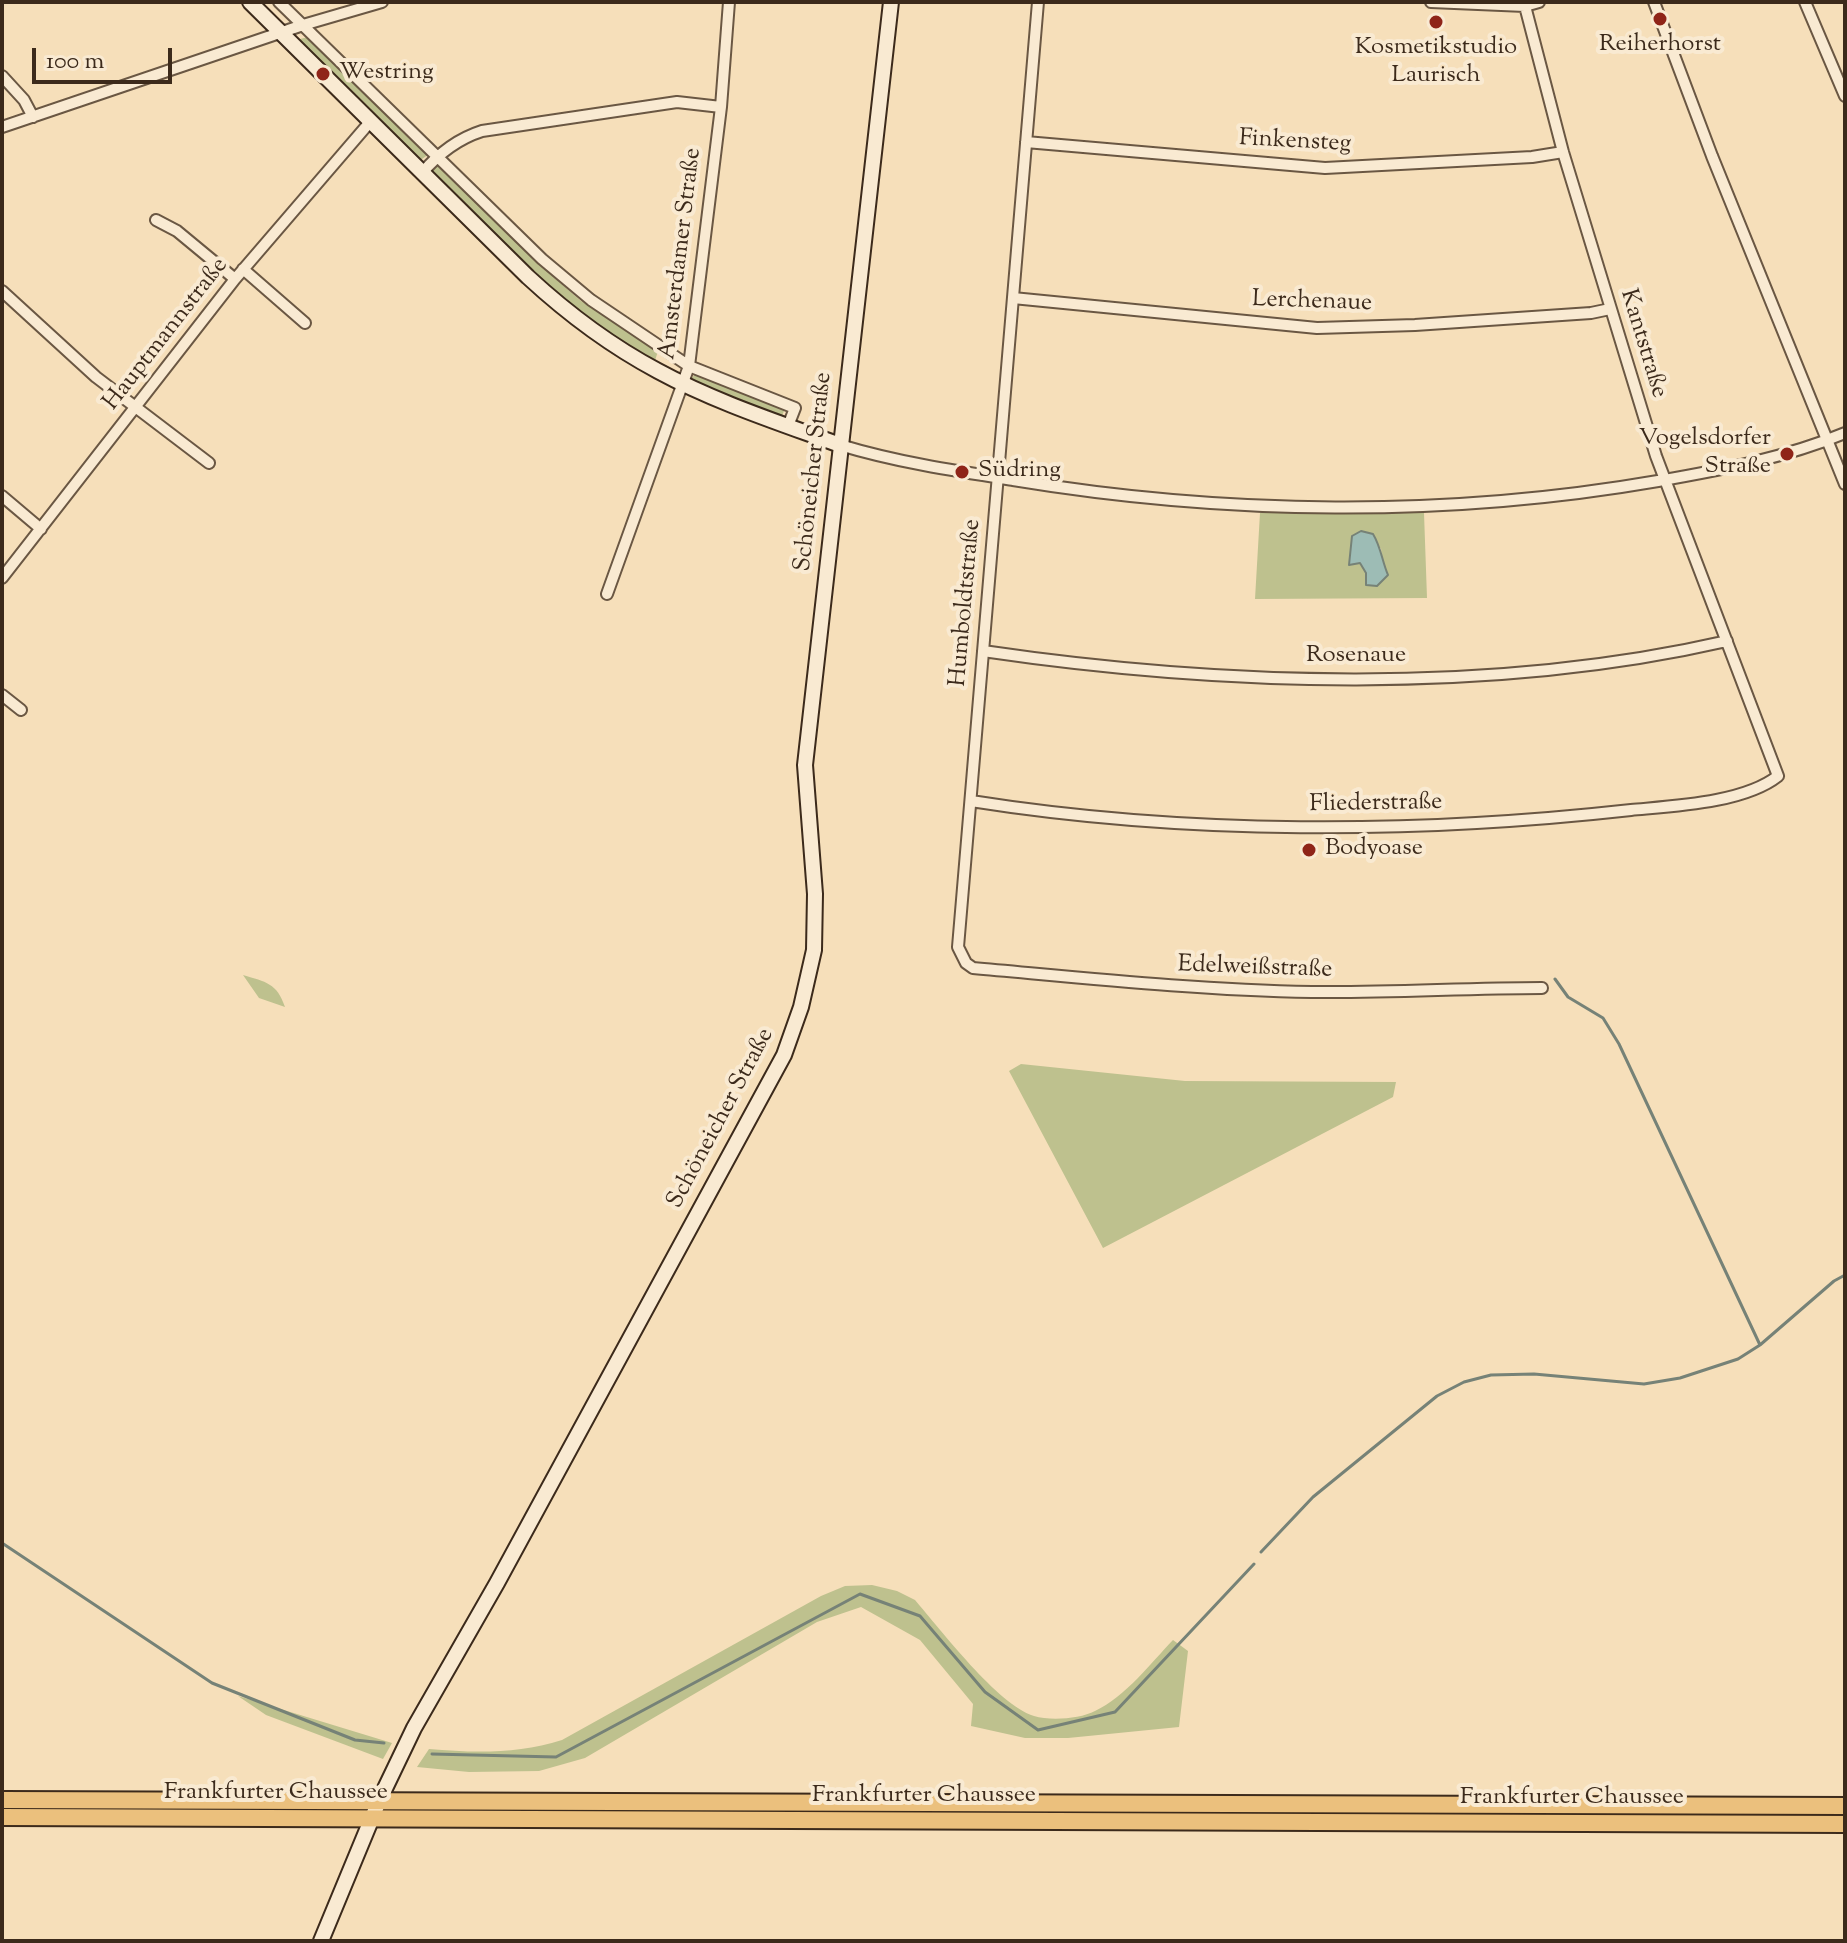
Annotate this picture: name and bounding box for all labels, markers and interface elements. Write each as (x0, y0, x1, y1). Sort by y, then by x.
marker: Reiherhorst (1651, 10, 1669, 28)
marker: Kosmetikstudio Laurisch (1427, 13, 1445, 31)
scale bar (36, 32, 176, 82)
place label: Reiherhorst (1599, 32, 1721, 60)
place label: Kosmetikstudio Laurisch (1355, 35, 1517, 91)
text: 100 m (46, 45, 104, 79)
place label: Westring (339, 60, 434, 88)
marker: Westring (314, 65, 332, 83)
street label: Finkensteg (1238, 126, 1352, 160)
street label: Amsterdamer Straße (655, 146, 709, 362)
street label: Hauptmannstraße (98, 253, 236, 417)
street label: Kantstraße (1612, 286, 1672, 402)
street label: Lerchenaue (1251, 287, 1373, 319)
street label: Schöneicher Straße (790, 371, 840, 573)
place label: Vogelsdorfer Straße (1639, 426, 1771, 482)
marker: Vogelsdorfer Straße (1778, 445, 1796, 463)
place label: Südring (978, 458, 1061, 486)
marker: Südring (953, 463, 971, 481)
street label: Humboldtstraße (945, 518, 989, 688)
street label: Rosenaue (1306, 643, 1406, 671)
street label: Fliederstraße (1309, 789, 1443, 821)
place label: Bodyoase (1325, 836, 1423, 864)
marker: Bodyoase (1300, 841, 1318, 859)
street label: Edelweißstraße (1177, 952, 1333, 986)
street label: Schöneicher Straße (662, 1024, 782, 1214)
street label: Frankfurter Chaussee (164, 1780, 388, 1808)
street label: Frankfurter Chaussee (812, 1783, 1036, 1811)
street label: Frankfurter Chaussee (1460, 1785, 1684, 1813)

